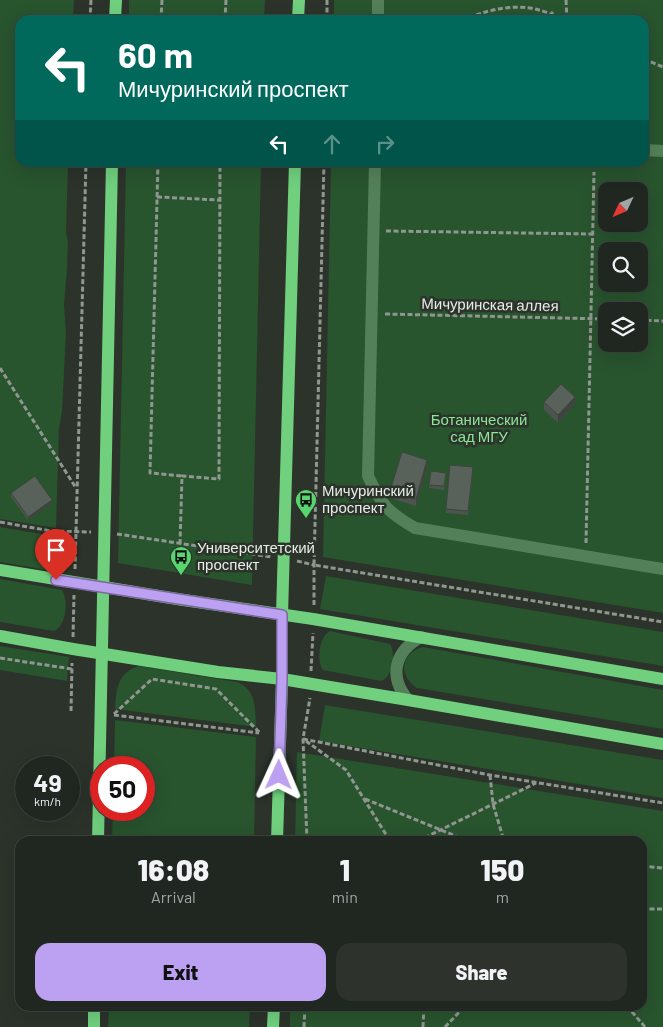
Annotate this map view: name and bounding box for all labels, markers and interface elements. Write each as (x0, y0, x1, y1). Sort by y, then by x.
text: 60 m (118, 33, 193, 75)
icon: left (35, 35, 100, 100)
text: Мичуринский проспект (118, 75, 349, 101)
icon: left (265, 130, 293, 158)
icon: ahead (318, 130, 346, 158)
icon: right (371, 130, 399, 158)
north arrow (598, 182, 648, 232)
map controls (598, 182, 648, 352)
button: search (598, 242, 648, 292)
street label: Мичуринская аллея (421, 294, 559, 314)
button: layers (598, 302, 648, 352)
park label: Ботанический сад МГУ (431, 410, 527, 445)
place label: Мичуринский проспект (322, 481, 414, 516)
bus stop icon: Мичуринский проспект (294, 488, 318, 519)
pin (35, 529, 77, 580)
icon: arrive (42, 536, 70, 564)
place label: Университетский проспект (197, 538, 315, 573)
bus stop icon: Университетский проспект (169, 545, 193, 576)
position arrow (252, 748, 304, 800)
speed limit sign: 50 (90, 756, 155, 821)
text: 49 (33, 767, 62, 797)
text: km/h (34, 794, 61, 808)
text: 16:08 (138, 851, 209, 887)
text: 1 (339, 851, 350, 887)
text: 150 (480, 851, 524, 887)
text: Arrival (151, 887, 196, 906)
text: min (332, 887, 358, 906)
text: m (496, 887, 509, 906)
button: Exit (35, 943, 326, 1001)
button: Share (336, 943, 627, 1001)

